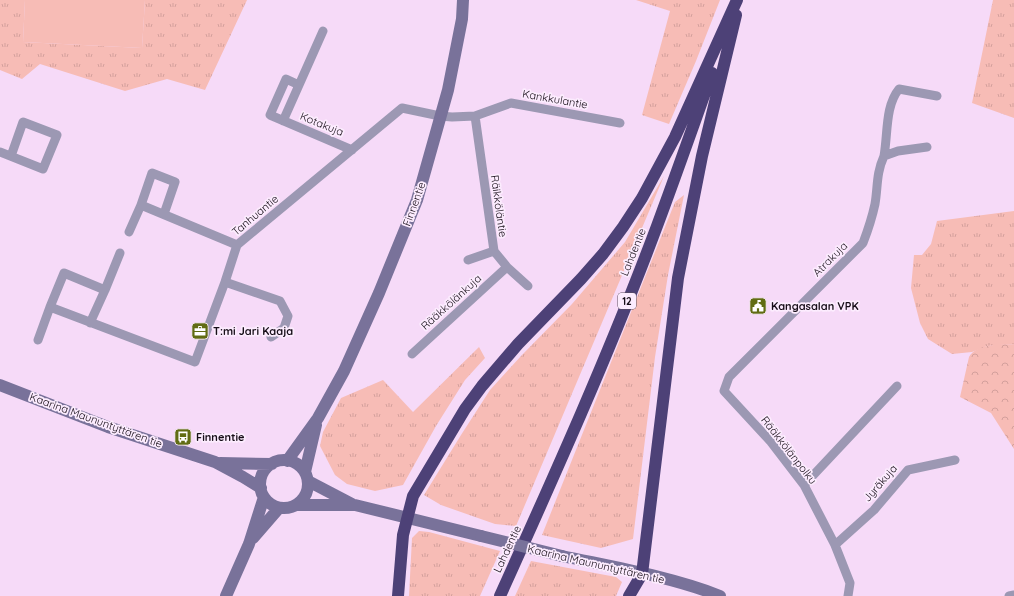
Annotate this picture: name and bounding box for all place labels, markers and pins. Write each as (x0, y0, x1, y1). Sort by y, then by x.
public building icon: Kangasalan VPK (748, 296, 768, 316)
place label: Kangasalan VPK (771, 299, 859, 313)
office icon: T:mi Jari Kaaja (190, 321, 210, 341)
place label: T:mi Jari Kaaja (213, 324, 293, 338)
bus stop icon: Finnentie (173, 427, 193, 447)
place label: Finnentie (196, 430, 245, 444)

